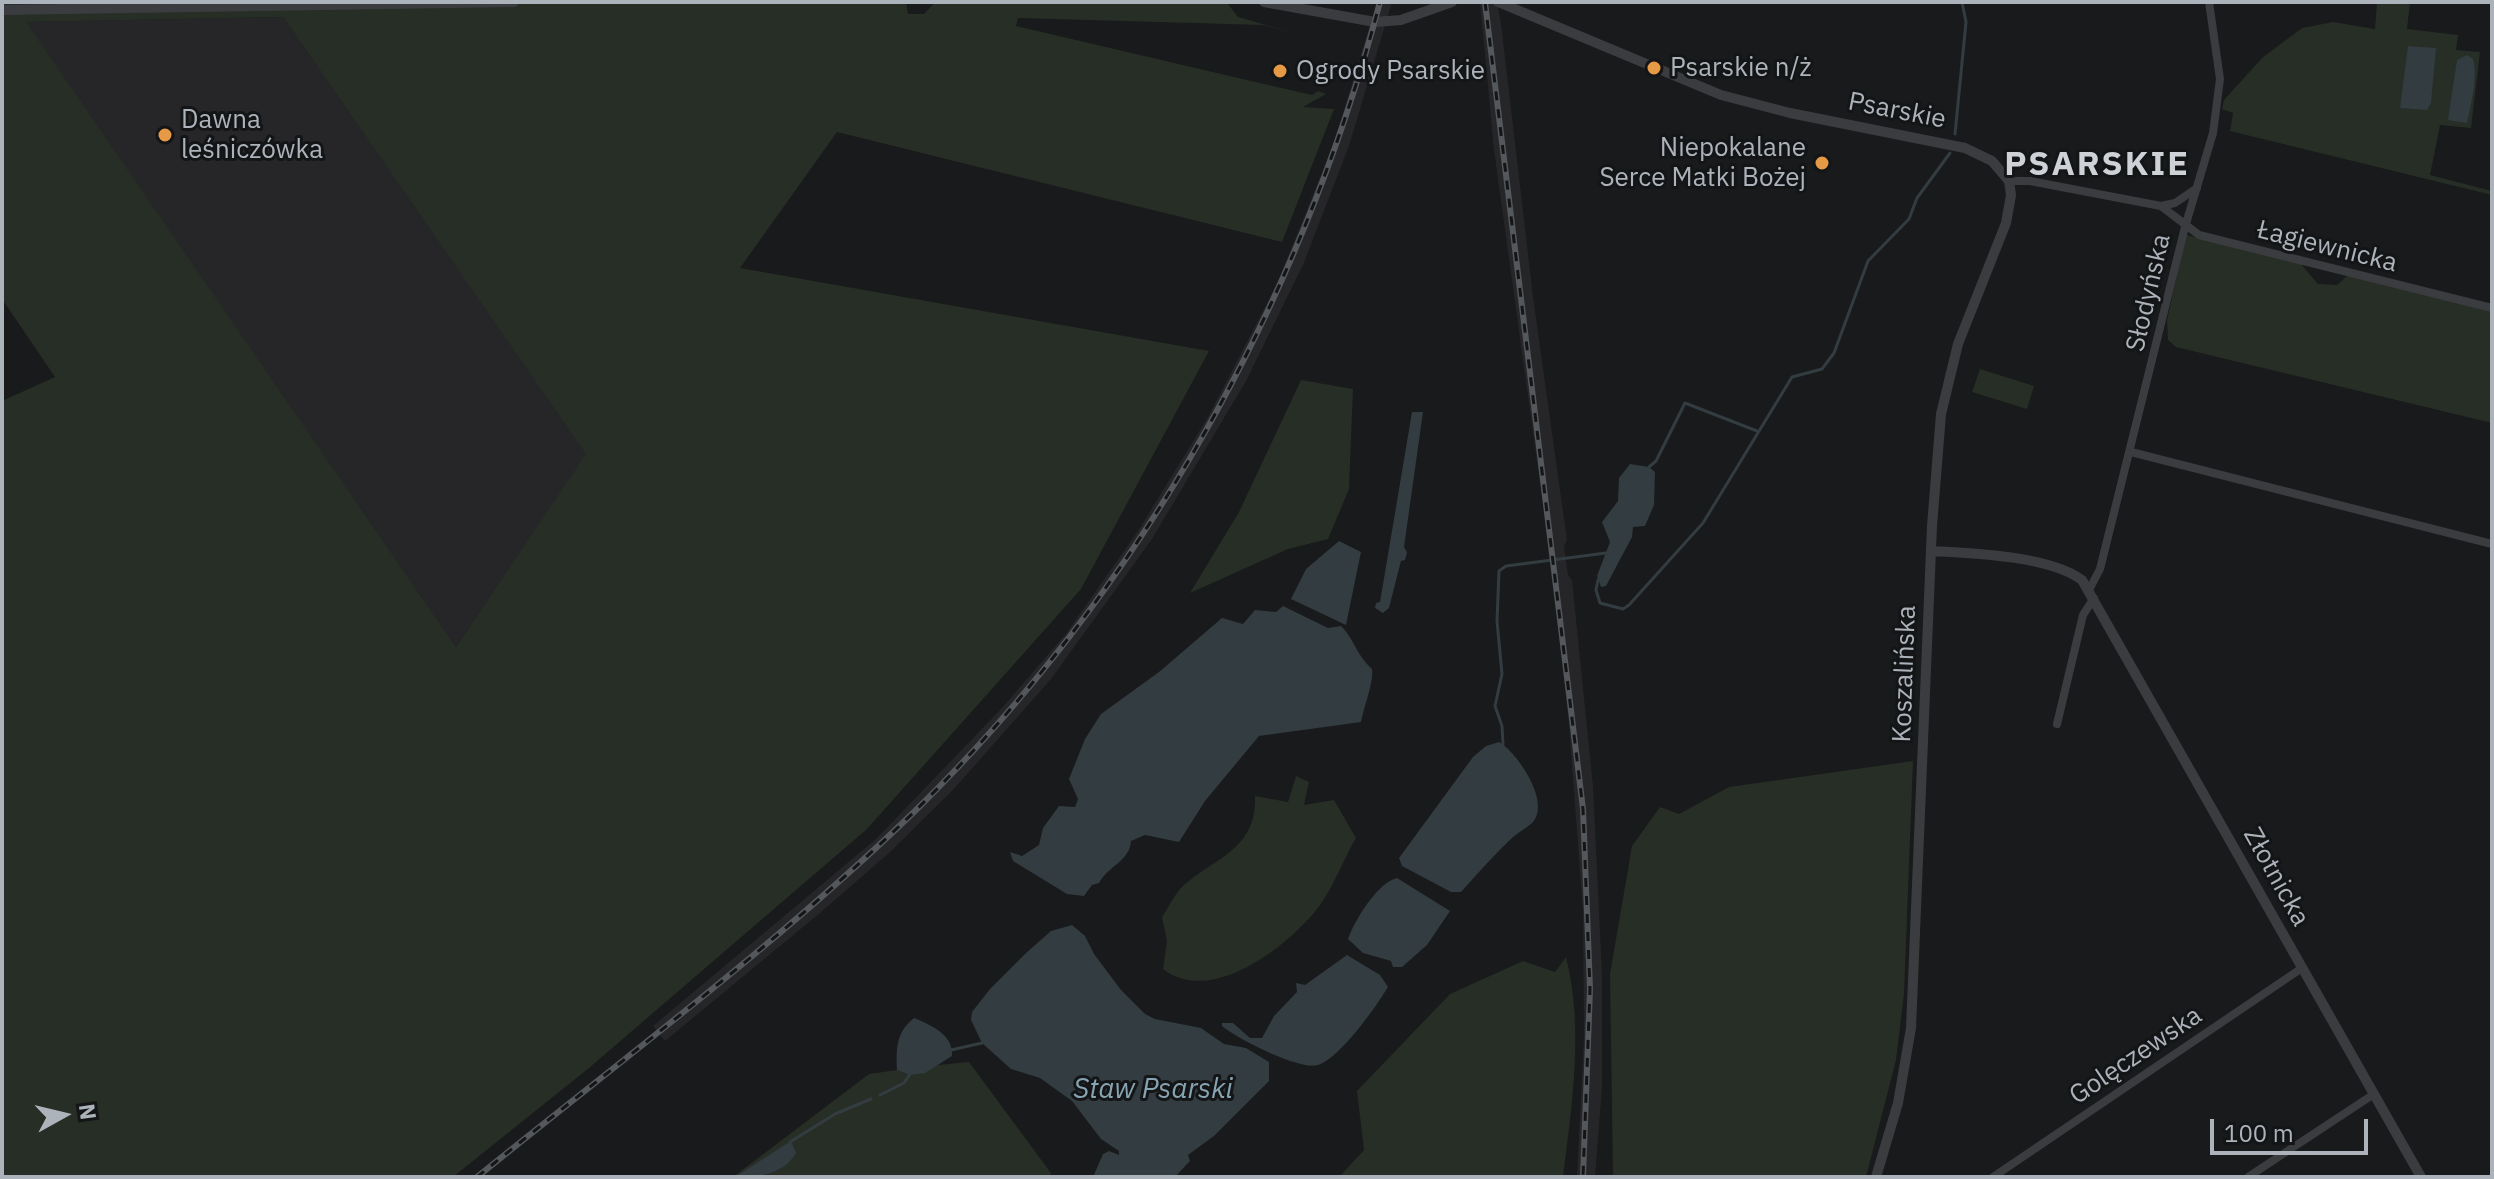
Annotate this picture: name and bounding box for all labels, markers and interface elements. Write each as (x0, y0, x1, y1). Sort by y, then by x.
place label: Psarskie n/ż (1670, 52, 1812, 84)
place label: Ogrody Psarskie (1296, 55, 1485, 87)
marker: Psarskie n/ż (1645, 59, 1663, 77)
marker: Ogrody Psarskie (1271, 62, 1289, 80)
street label: Psarskie (1846, 86, 1948, 136)
place label: Dawna leśniczówka (181, 104, 323, 166)
marker: Dawna leśniczówka (156, 126, 174, 144)
place label: Niepokalane Serce Matki Bożej (1599, 132, 1806, 194)
district label: PSARSKIE (2004, 145, 2190, 185)
marker: Niepokalane Serce Matki Bożej (1813, 154, 1831, 172)
street label: Łagiewnicka (2254, 215, 2400, 279)
street label: Słodyńska (2120, 231, 2178, 355)
street label: Koszalińska (1887, 605, 1923, 743)
street label: Złotnicka (2236, 822, 2316, 932)
street label: Golęczewska (2064, 1000, 2208, 1112)
water label: Staw Psarski (1073, 1073, 1233, 1107)
north arrow (24, 1075, 104, 1155)
text: N (73, 1102, 104, 1121)
scale bar (2214, 1103, 2372, 1153)
text: 100 m (2224, 1117, 2294, 1149)

